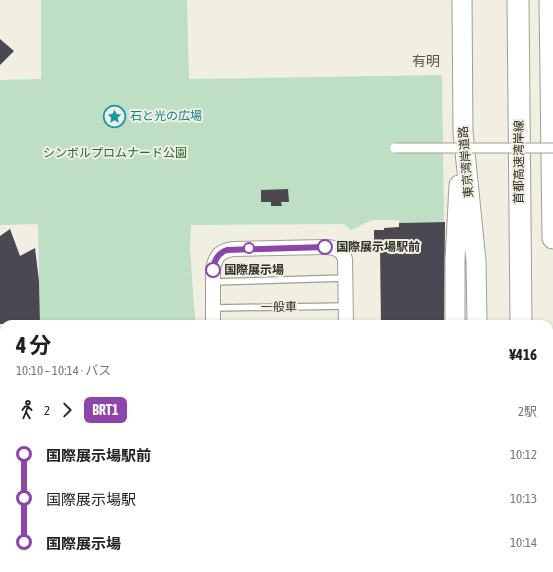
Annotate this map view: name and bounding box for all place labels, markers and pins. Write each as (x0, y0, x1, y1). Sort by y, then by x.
place icon: 石と光の広場 (101, 103, 127, 129)
place label: 石と光の広場 (130, 109, 202, 123)
marker: 国際展示場駅前 (317, 239, 333, 255)
place label: 国際展示場駅前 (336, 240, 420, 254)
unlabelled marker (243, 242, 255, 254)
marker: 国際展示場 (205, 262, 221, 278)
place label: 国際展示場 (224, 263, 284, 277)

